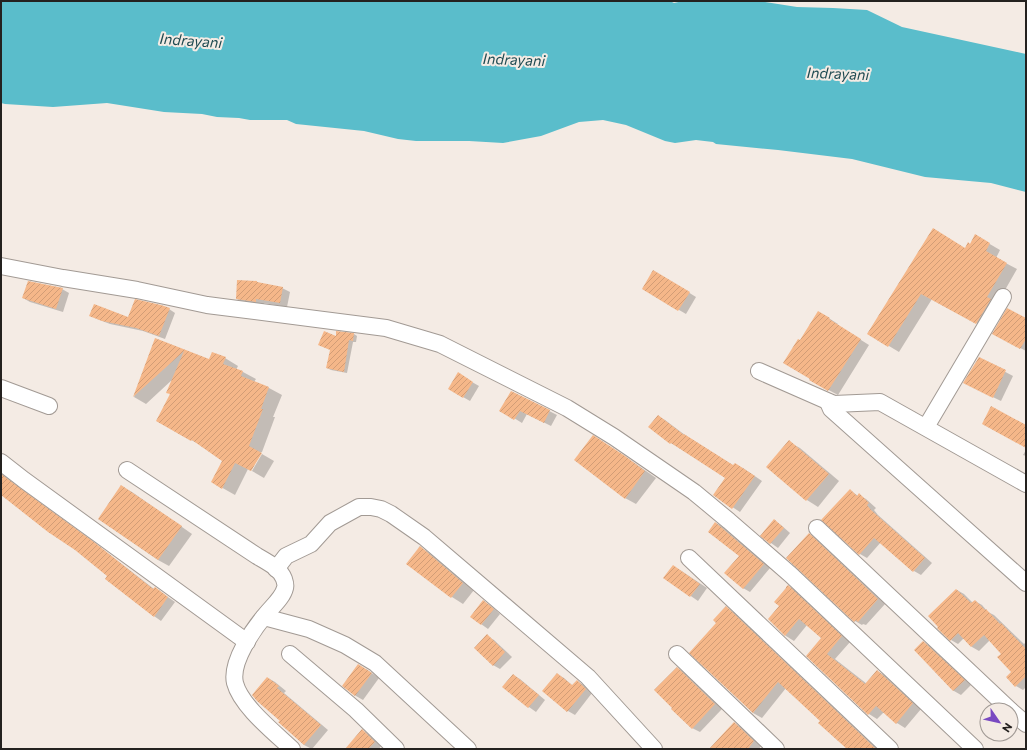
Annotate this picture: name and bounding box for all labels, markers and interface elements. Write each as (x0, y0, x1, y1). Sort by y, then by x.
water label: Indrayani (159, 29, 224, 51)
water label: Indrayani (482, 49, 547, 69)
water label: Indrayani (806, 63, 871, 83)
north arrow (979, 702, 1019, 742)
text: N (1000, 721, 1015, 735)

